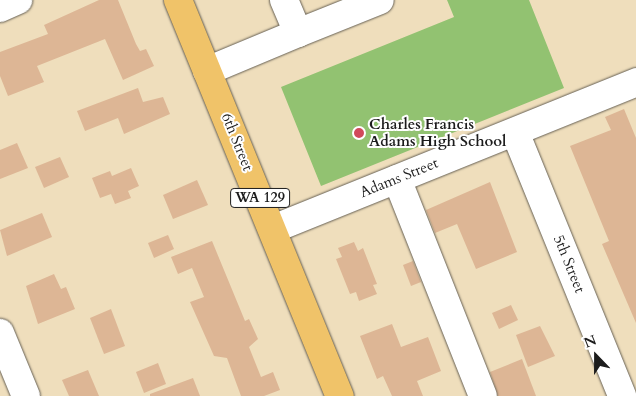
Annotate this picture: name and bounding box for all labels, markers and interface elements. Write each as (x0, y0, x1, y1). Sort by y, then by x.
street label: 6th Street (217, 110, 257, 174)
place label: Charles Francis Adams High School (369, 115, 506, 150)
marker: Charles Francis Adams High School (353, 127, 365, 139)
street label: Adams Street (357, 154, 441, 202)
road number: WA 129 (230, 187, 290, 210)
street label: 5th Street (549, 232, 589, 296)
north arrow (571, 331, 621, 381)
text: N (581, 331, 599, 353)

